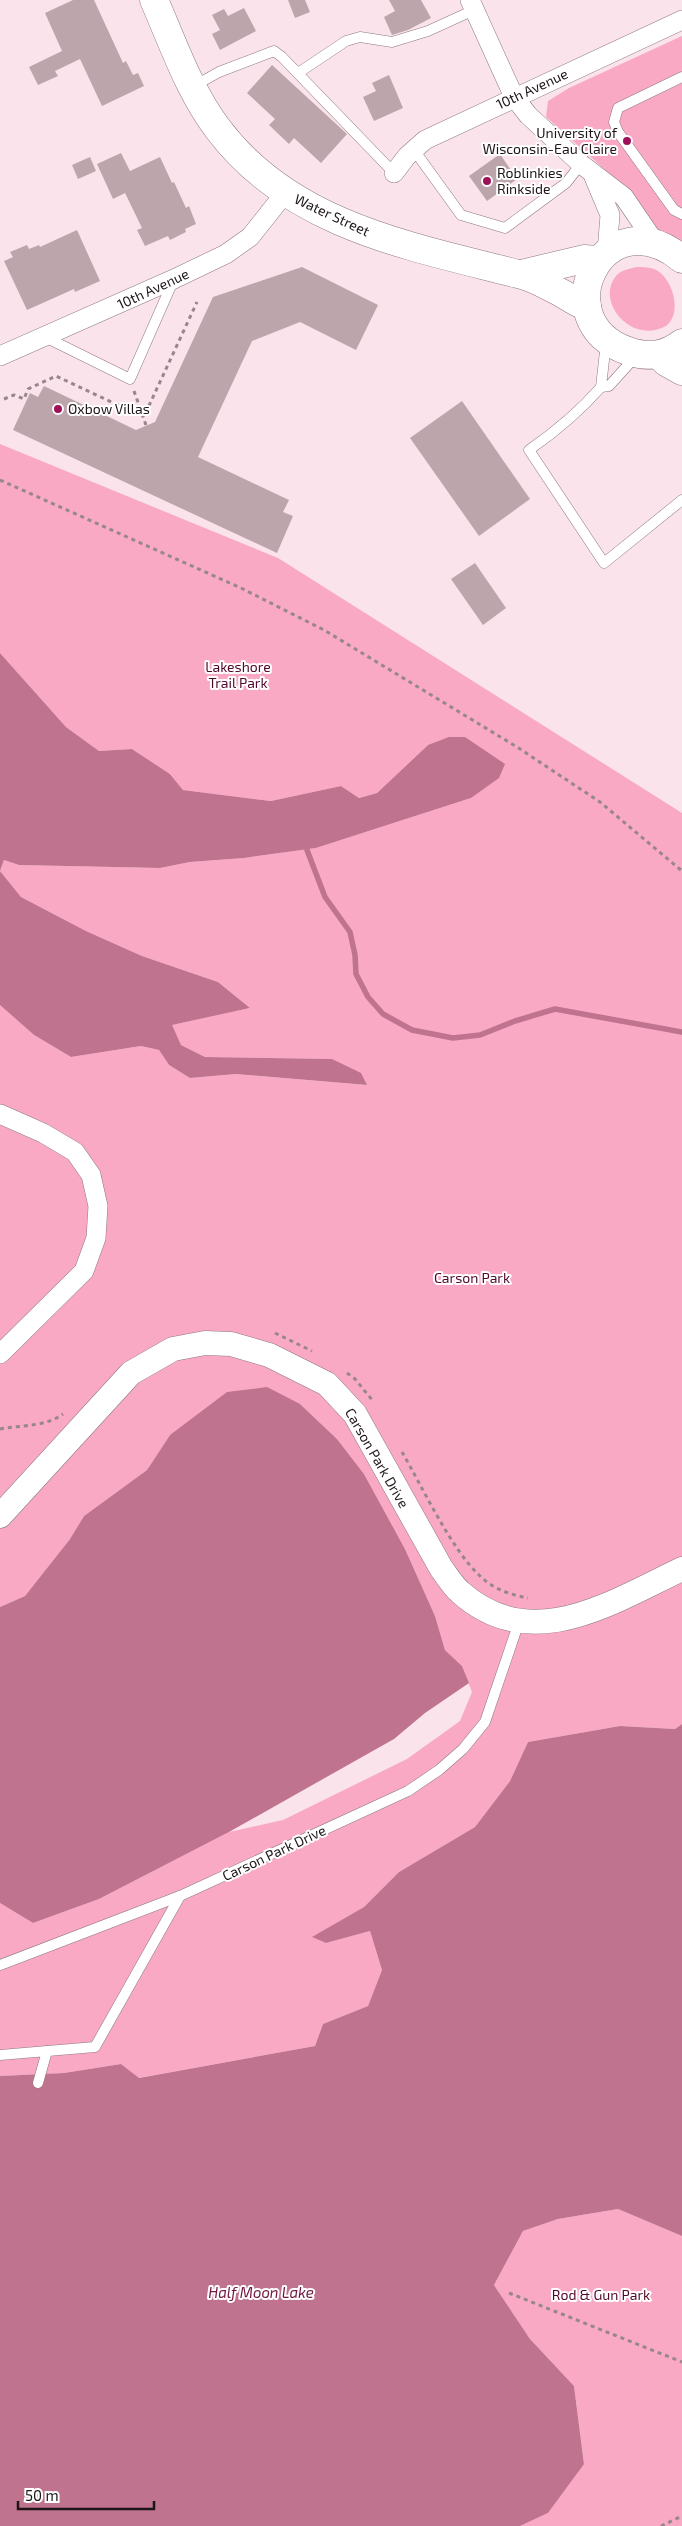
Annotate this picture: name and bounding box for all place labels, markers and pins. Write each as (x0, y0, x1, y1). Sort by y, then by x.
place label: University of Wisconsin-Eau Claire (482, 124, 618, 157)
marker: University of Wisconsin-Eau Claire (621, 135, 633, 147)
place label: Roblinkies Rinkside (497, 164, 563, 197)
marker: Roblinkies Rinkside (481, 175, 493, 187)
place label: Oxbow Villas (68, 400, 150, 417)
marker: Oxbow Villas (52, 403, 64, 415)

